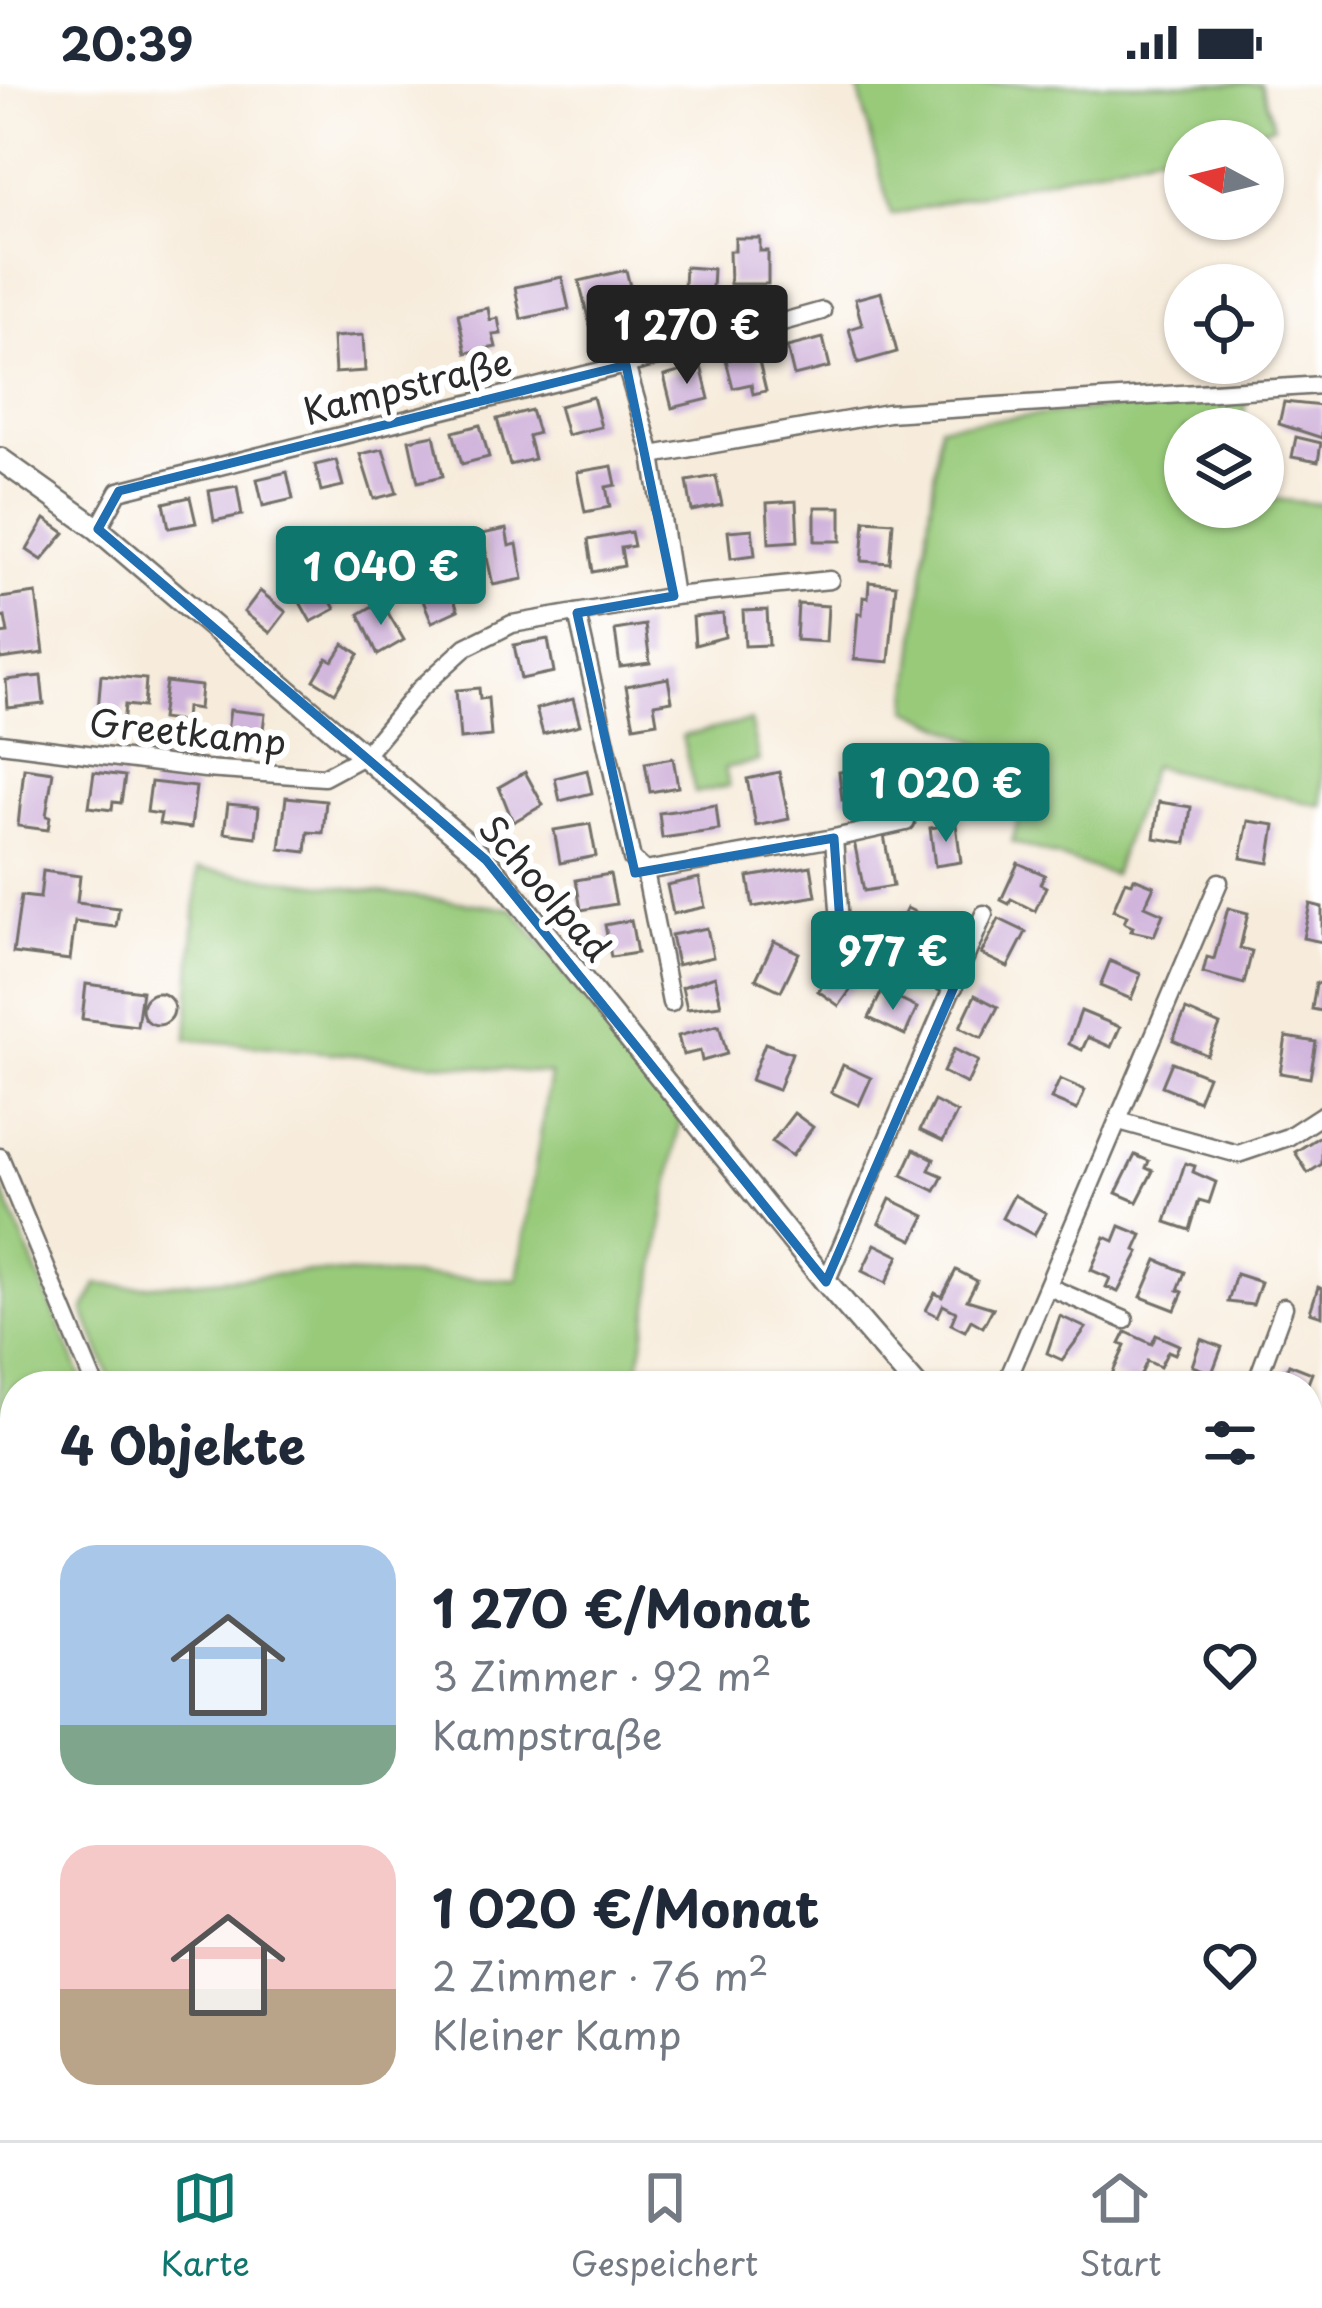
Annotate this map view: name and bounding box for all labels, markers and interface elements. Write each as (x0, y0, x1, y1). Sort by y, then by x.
text: 20:39 (60, 8, 193, 76)
north arrow (1164, 120, 1284, 240)
map controls (1164, 120, 1284, 528)
button: locate (1164, 264, 1284, 384)
pin: 1 270 € (576, 285, 798, 387)
text: 1 270 € (614, 294, 760, 353)
street label: Kampstraße (297, 333, 517, 437)
button: layers (1164, 408, 1284, 528)
pin: 1 040 € (270, 526, 492, 628)
text: 1 040 € (303, 535, 459, 594)
street label: Greetkamp (87, 694, 289, 768)
pin: 1 020 € (835, 743, 1057, 845)
text: 1 020 € (869, 752, 1023, 811)
street label: Schoolpad (467, 802, 625, 972)
pin: 977 € (809, 911, 977, 1013)
text: 977 € (838, 920, 948, 979)
text: 4 Objekte (60, 1405, 306, 1482)
icon: filters (1197, 1410, 1263, 1476)
text: 1 270 €/Monat (432, 1568, 811, 1645)
icon: home (156, 1593, 300, 1737)
icon: heart (1197, 1632, 1263, 1698)
text: 3 Zimmer · 92 m² (432, 1645, 772, 1704)
text: Kampstraße (432, 1704, 662, 1763)
text: 1 020 €/Monat (432, 1868, 820, 1945)
icon: home (156, 1893, 300, 2037)
icon: heart (1197, 1932, 1263, 1998)
text: 2 Zimmer · 76 m² (432, 1945, 769, 2004)
text: Kleiner Kamp (432, 2004, 682, 2063)
tab: Karte (160, 2165, 250, 2287)
tab: Gespeichert (571, 2165, 758, 2287)
tab: Start (1079, 2165, 1161, 2287)

